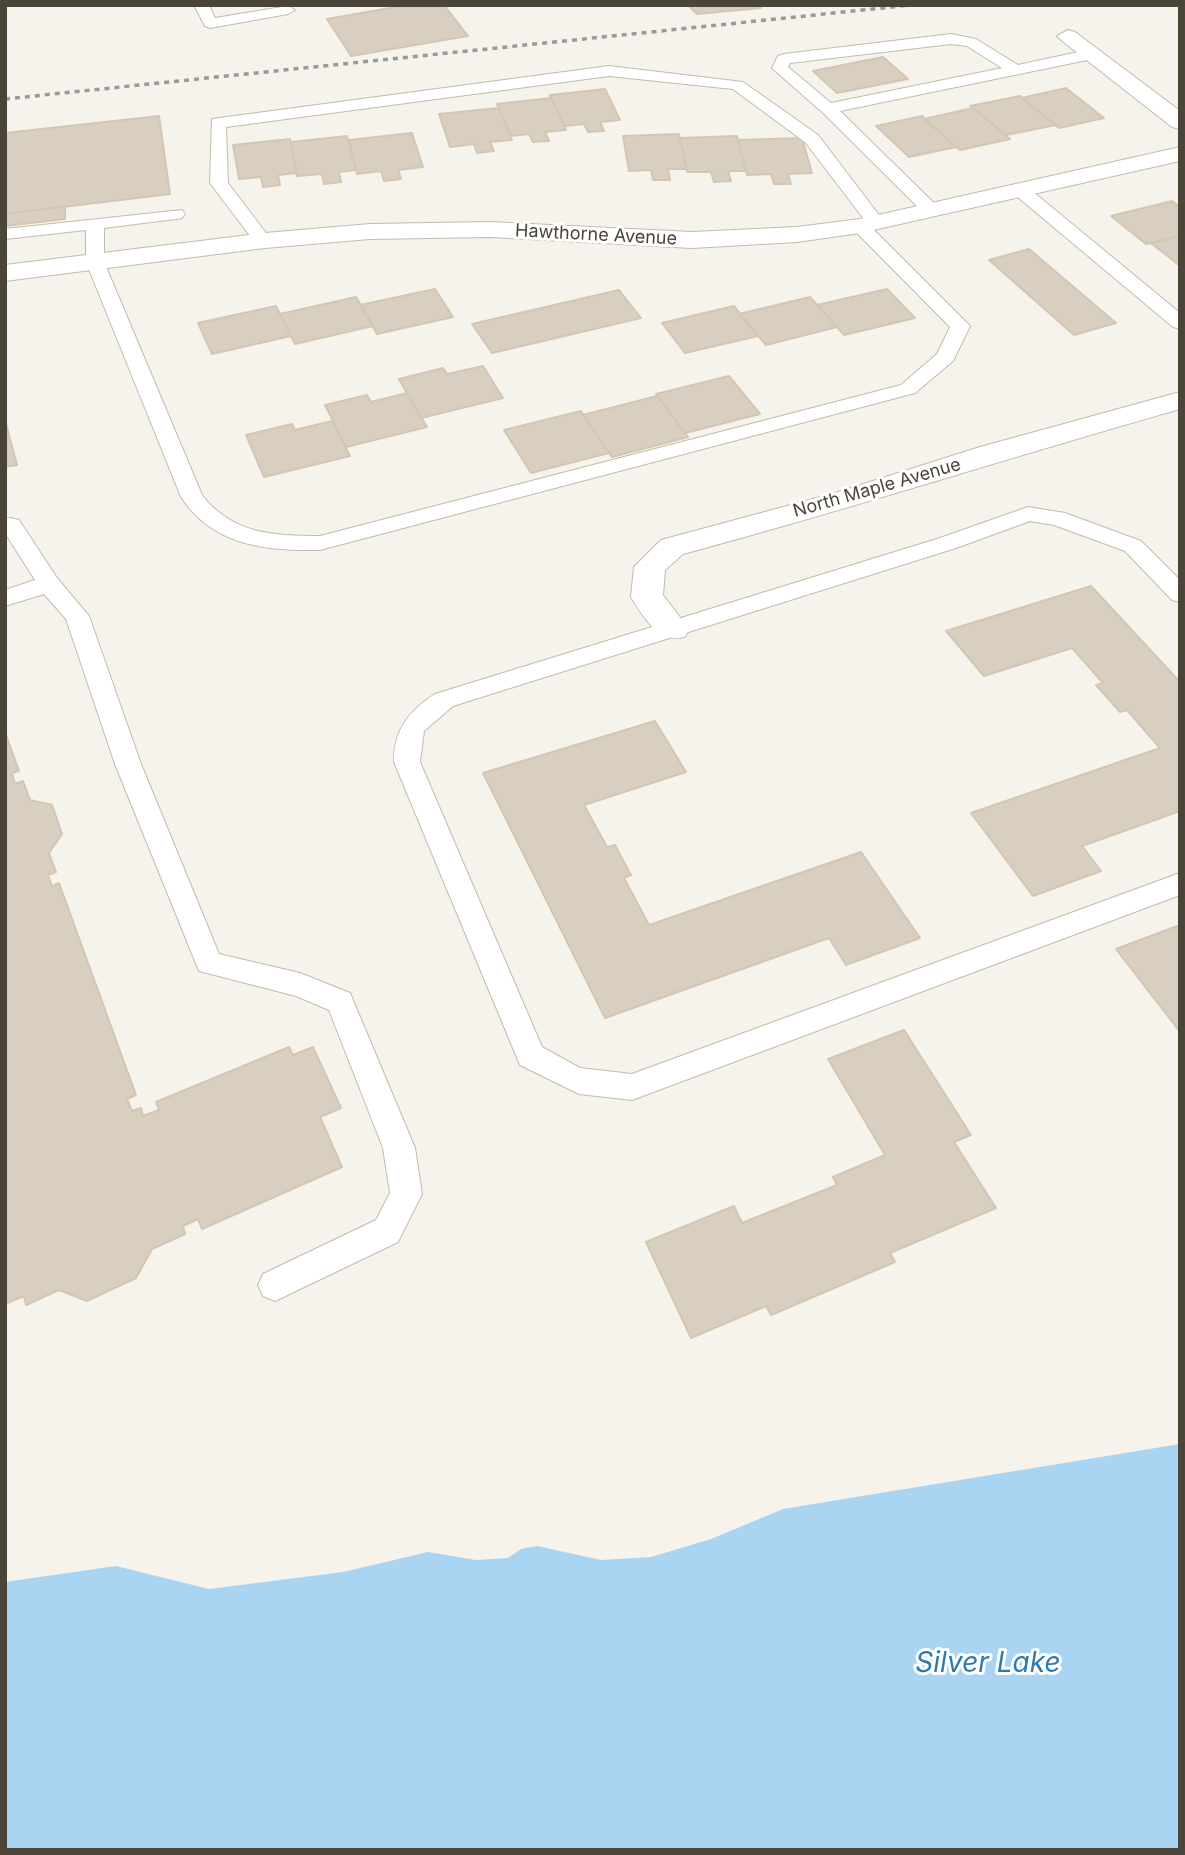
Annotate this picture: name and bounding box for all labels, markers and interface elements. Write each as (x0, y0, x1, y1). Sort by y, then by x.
street label: Hawthorne Avenue (515, 220, 677, 250)
street label: North Maple Avenue (791, 454, 963, 522)
water label: Silver Lake (915, 1647, 1061, 1681)

